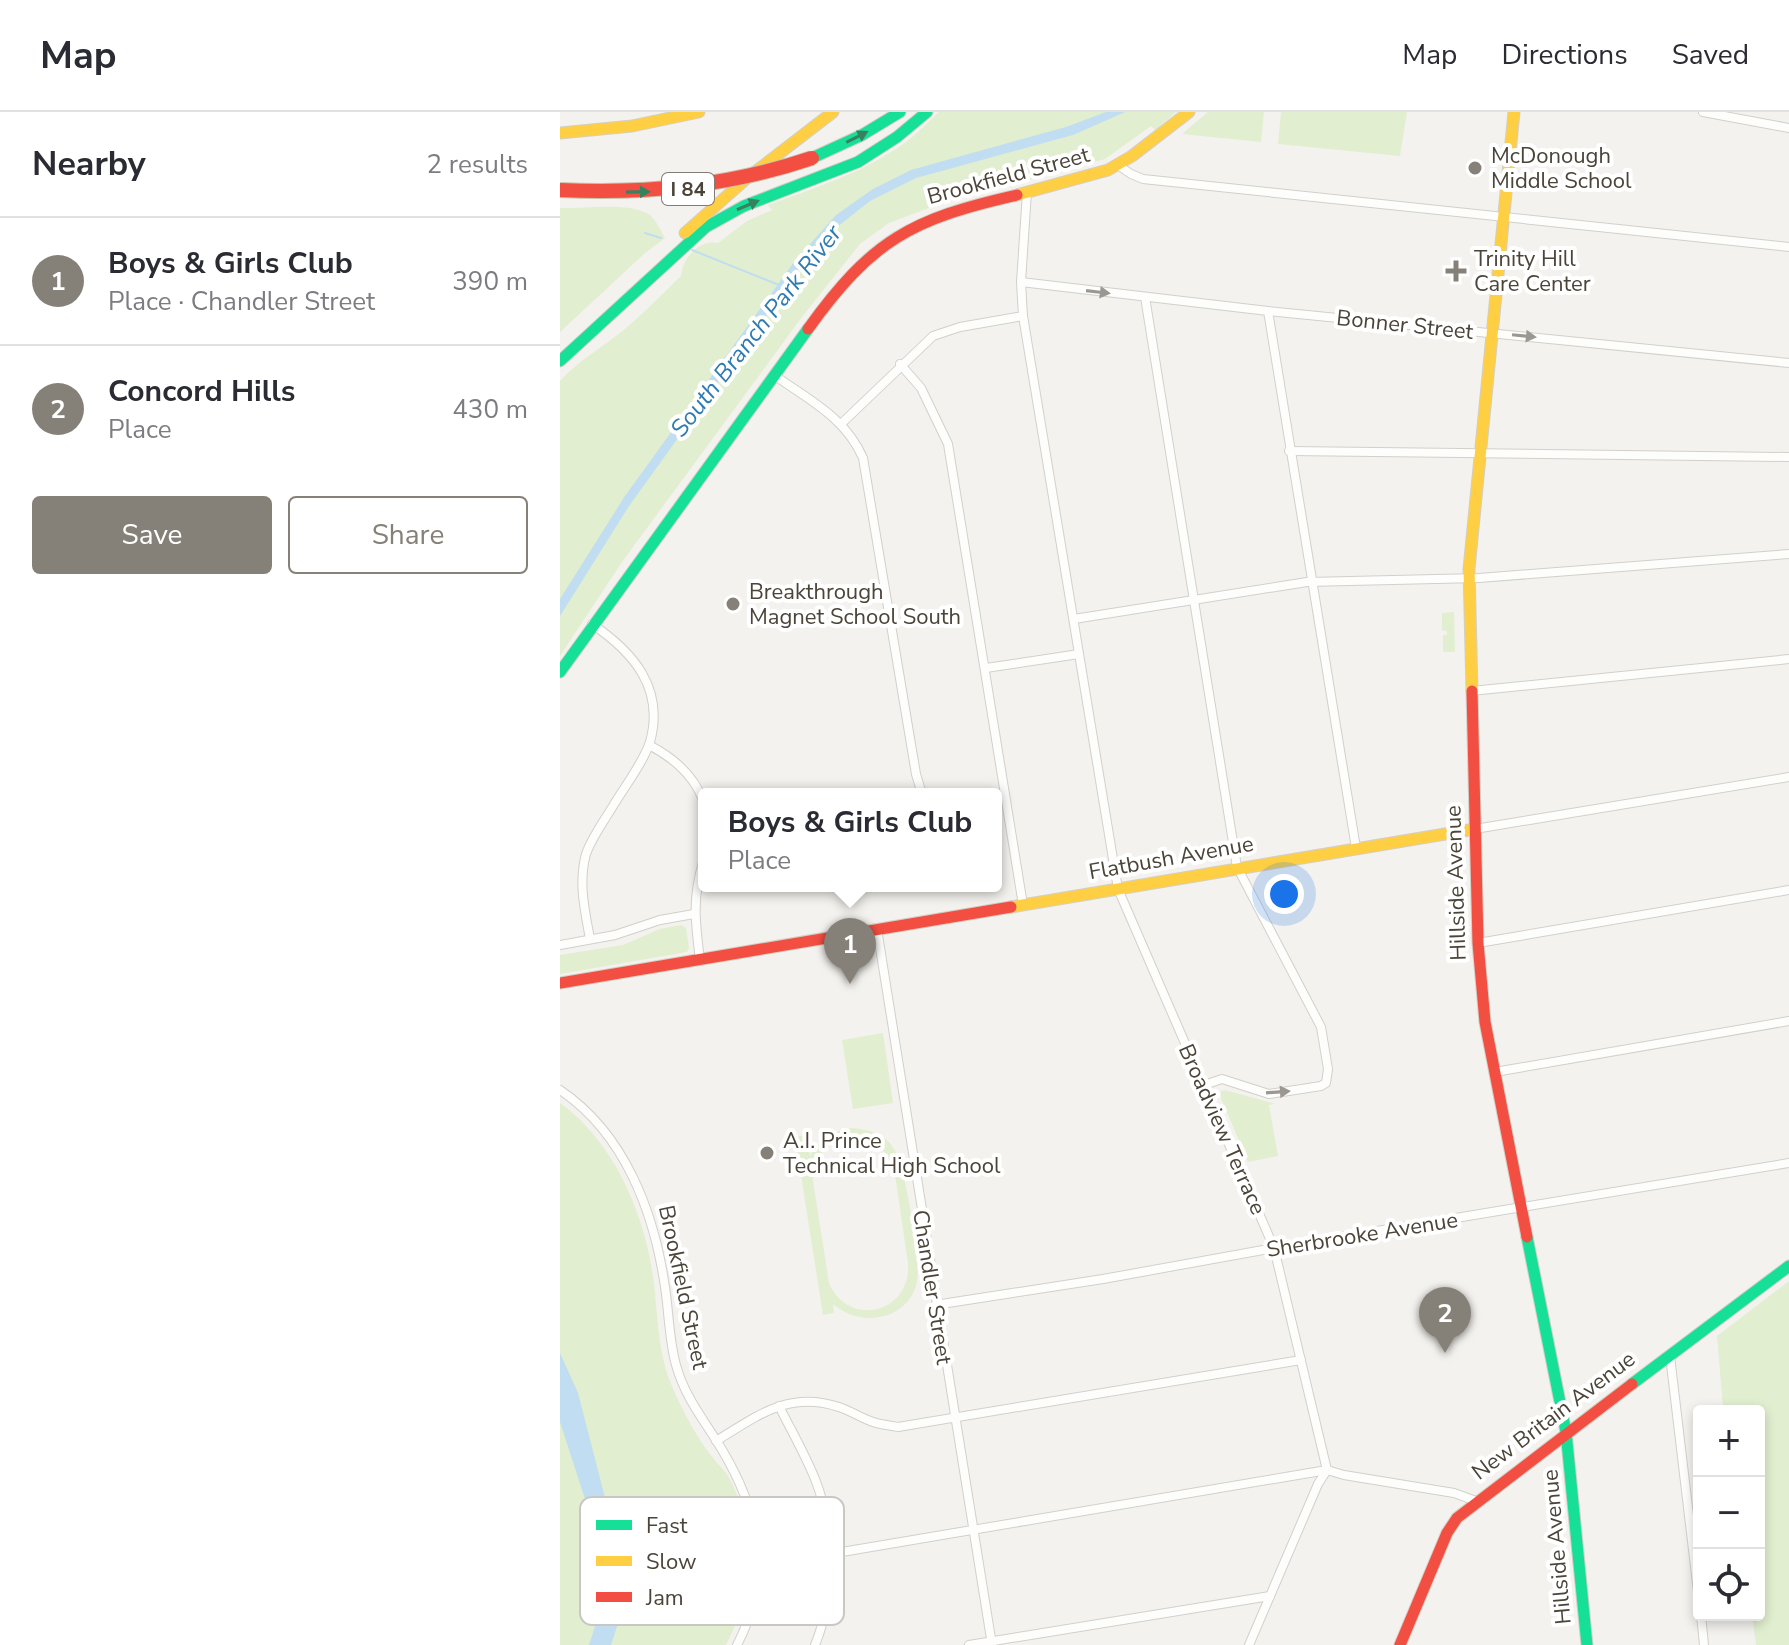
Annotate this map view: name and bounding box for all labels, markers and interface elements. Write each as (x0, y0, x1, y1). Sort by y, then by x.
text: Map (40, 30, 117, 81)
text: Map (1402, 36, 1457, 74)
text: Directions (1501, 36, 1628, 74)
text: Saved (1672, 36, 1749, 74)
one-way arrow (846, 130, 869, 143)
street label: Brookfield Street (924, 140, 1093, 212)
text: Nearby (32, 141, 146, 187)
place label: McDonough Middle School (1491, 141, 1632, 196)
text: 2 results (427, 147, 528, 182)
marker: McDonough Middle School (1466, 159, 1484, 177)
road number: I 84 (662, 173, 714, 205)
one-way arrow (626, 186, 651, 198)
one-way arrow (736, 198, 760, 211)
water label: South Branch Park River (663, 217, 850, 444)
text: Boys & Girls Club (108, 243, 353, 284)
place label: Trinity Hill Care Center (1474, 244, 1591, 299)
marker: Trinity Hill Care Center (1445, 260, 1467, 282)
text: 1 (50, 264, 66, 299)
text: 390 m (452, 264, 528, 299)
text: Place · Chandler Street (108, 284, 375, 319)
one-way arrow (1086, 285, 1111, 298)
street label: Bonner Street (1335, 303, 1475, 347)
one-way arrow (1512, 330, 1537, 343)
text: Concord Hills (108, 371, 295, 412)
text: 2 (50, 392, 66, 427)
text: 430 m (452, 392, 528, 427)
text: Place (108, 412, 172, 447)
button: Save (32, 496, 272, 574)
button: Share (288, 496, 528, 574)
place label: Breakthrough Magnet School South (749, 577, 961, 632)
marker: Breakthrough Magnet School South (724, 595, 742, 613)
popup (698, 788, 1002, 892)
text: Boys & Girls Club (728, 802, 972, 843)
street label: Hillside Avenue (1438, 805, 1474, 961)
street label: Flatbush Avenue (1086, 829, 1256, 887)
text: Place (728, 843, 791, 878)
your location (1264, 874, 1304, 914)
pin: 1 (824, 918, 876, 984)
street label: Broadview Terrace (1171, 1039, 1273, 1219)
one-way arrow (1266, 1085, 1291, 1098)
place label: A.I. Prince Technical High School (783, 1126, 1001, 1181)
marker: A.I. Prince Technical High School (758, 1144, 776, 1162)
street label: Brookfield Street (651, 1202, 715, 1372)
street label: Sherbrooke Avenue (1264, 1205, 1460, 1265)
street label: Chandler Street (905, 1208, 959, 1367)
pin: 2 (1419, 1287, 1471, 1353)
street label: New Britain Avenue (1466, 1344, 1641, 1487)
map controls (1693, 1405, 1765, 1621)
button: + (1693, 1405, 1765, 1477)
street label: Hillside Avenue (1535, 1468, 1579, 1626)
button: − (1693, 1477, 1765, 1549)
legend (580, 1497, 844, 1625)
text: Fast (646, 1511, 688, 1541)
text: Slow (646, 1547, 697, 1577)
button: locate (1693, 1549, 1765, 1621)
text: Jam (645, 1583, 684, 1613)

